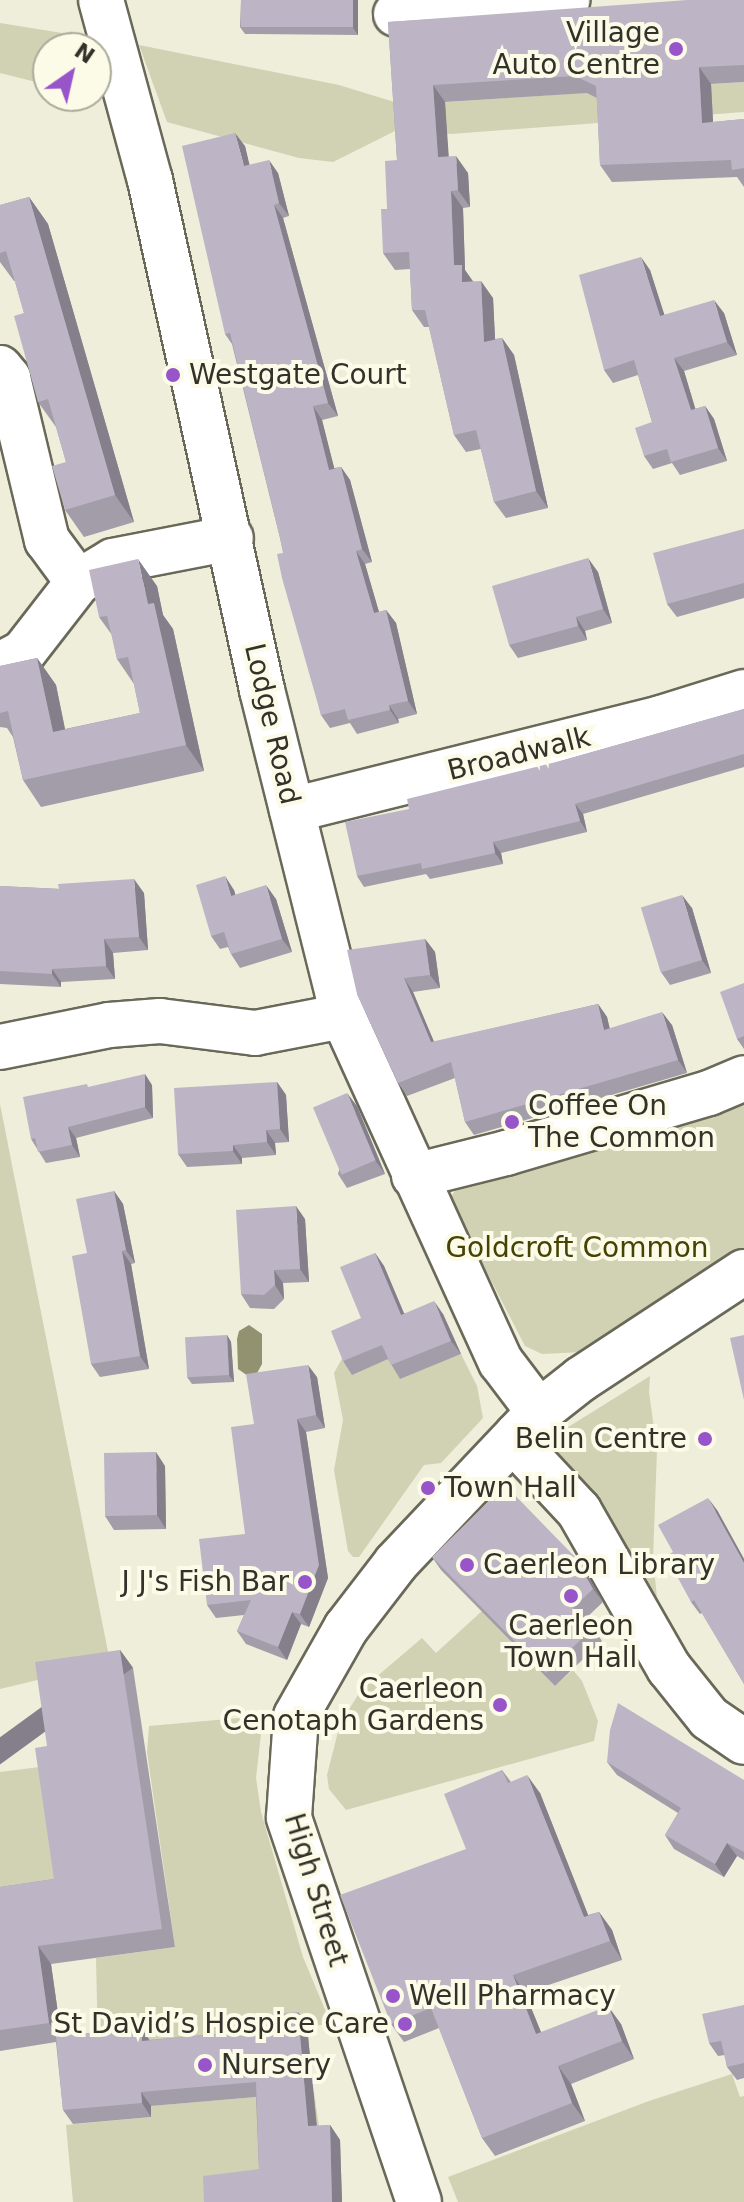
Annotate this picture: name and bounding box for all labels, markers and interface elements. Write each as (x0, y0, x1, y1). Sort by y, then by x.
place label: Village Auto Centre (492, 16, 660, 82)
north arrow (32, 32, 112, 112)
text: N (70, 38, 99, 69)
marker: Village Auto Centre (667, 40, 685, 58)
place label: Westgate Court (189, 358, 407, 392)
marker: Westgate Court (164, 366, 182, 384)
street label: Lodge Road (237, 640, 307, 808)
street label: Broadwalk (444, 720, 594, 788)
place label: Coffee On The Common (528, 1089, 715, 1155)
marker: Coffee On The Common (503, 1113, 521, 1131)
park label: Goldcroft Common (445, 1231, 709, 1265)
place label: Belin Centre (515, 1422, 687, 1456)
marker: Belin Centre (694, 1428, 716, 1450)
place label: Town Hall (444, 1471, 577, 1505)
marker: Town Hall (419, 1479, 437, 1497)
place label: Caerleon Library (483, 1548, 715, 1582)
marker: Caerleon Library (458, 1556, 476, 1574)
place label: J J's Fish Bar (121, 1565, 289, 1599)
marker: J J's Fish Bar (296, 1573, 314, 1591)
marker: Caerleon Town Hall (562, 1587, 580, 1605)
place label: Caerleon Town Hall (505, 1609, 637, 1675)
place label: Caerleon Cenotaph Gardens (223, 1672, 484, 1738)
marker: Caerleon Cenotaph Gardens (491, 1696, 509, 1714)
street label: High Street (277, 1809, 355, 1971)
place label: Well Pharmacy (409, 1979, 616, 2013)
marker: Well Pharmacy (384, 1987, 402, 2005)
place label: St David’s Hospice Care (53, 2007, 389, 2041)
marker: St David’s Hospice Care (396, 2015, 414, 2033)
place label: Nursery (221, 2048, 331, 2082)
marker: Nursery (196, 2056, 214, 2074)

